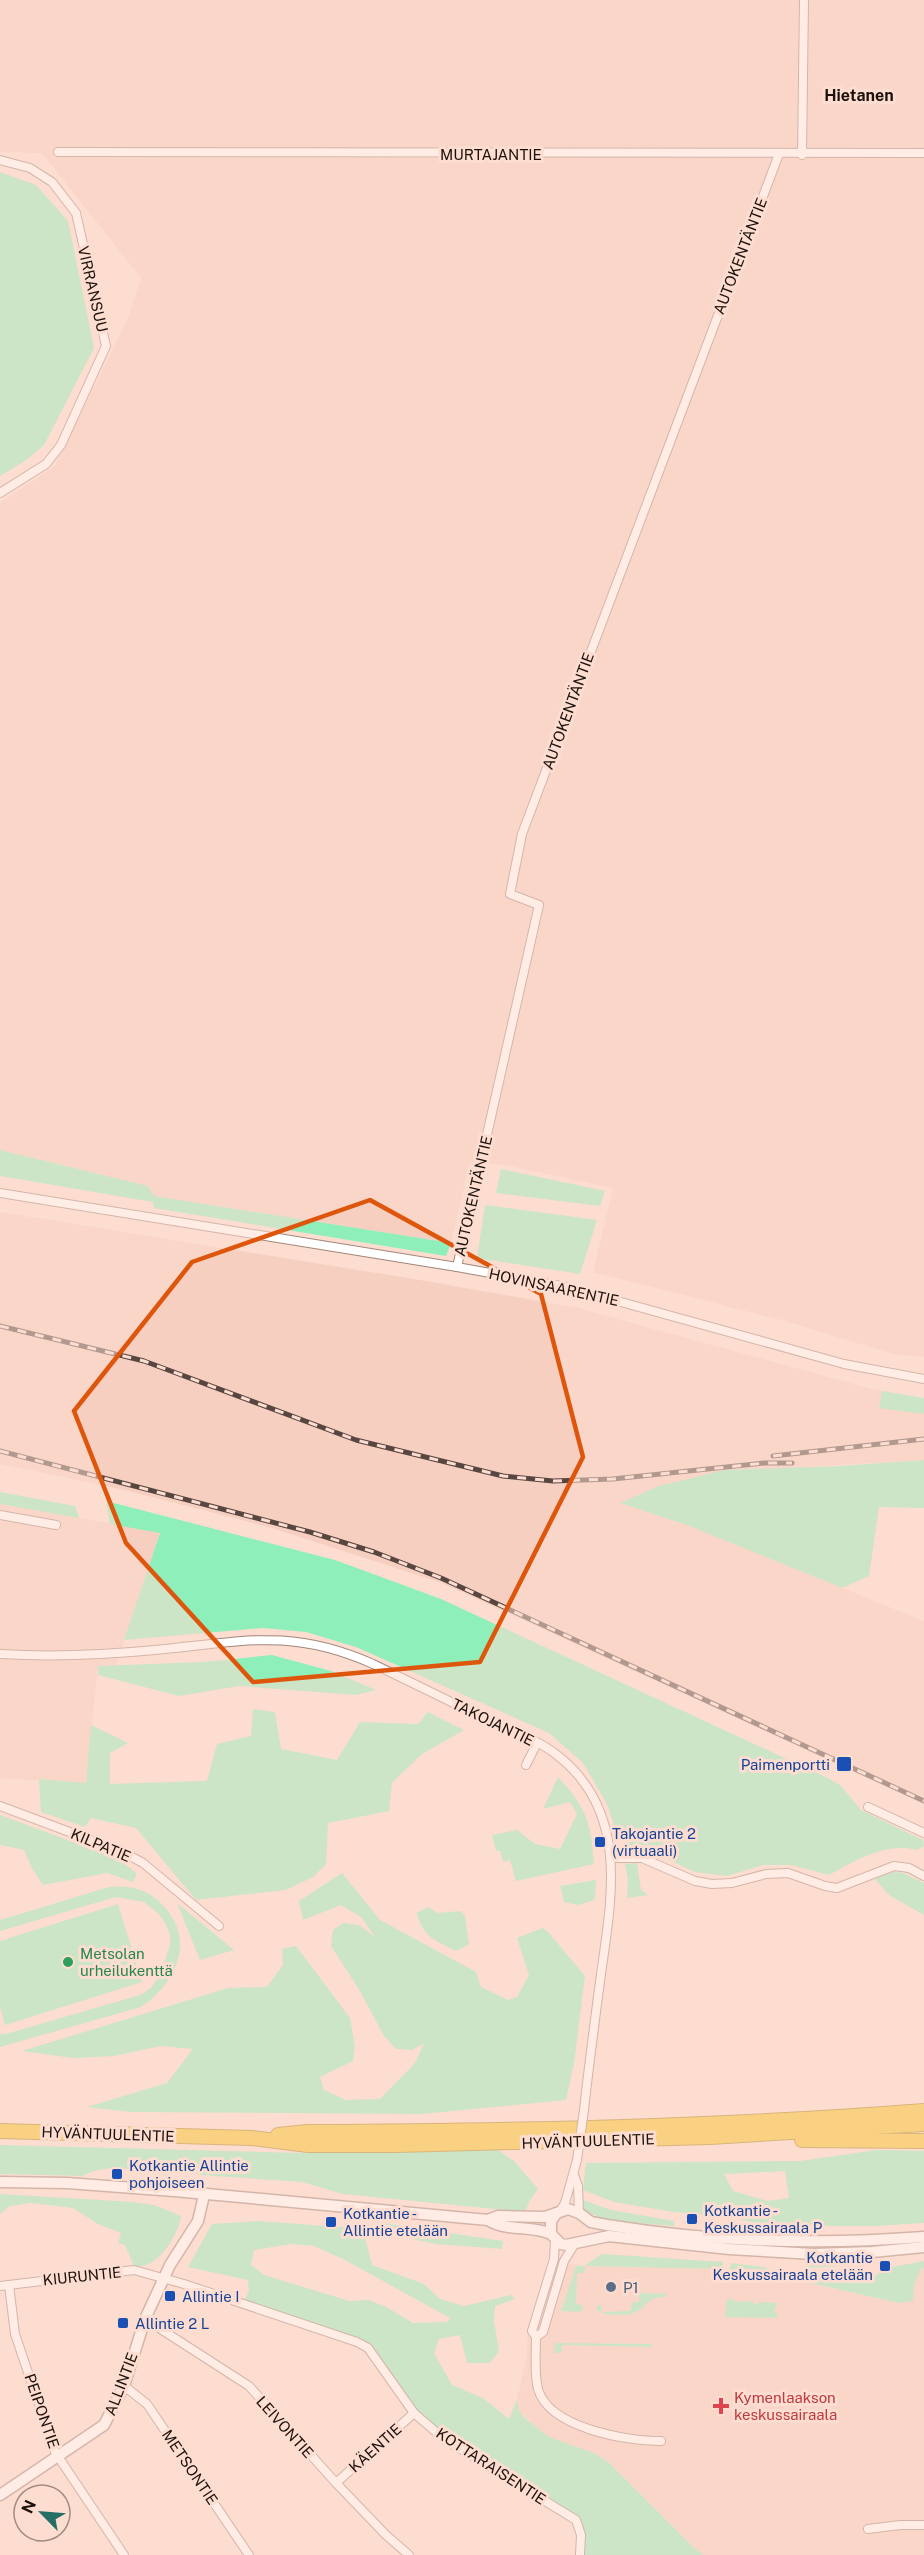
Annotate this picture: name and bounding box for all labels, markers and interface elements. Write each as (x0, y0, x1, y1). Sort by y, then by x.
district label: Hietanen (824, 86, 894, 105)
street label: MURTAJANTIE (440, 146, 542, 163)
street label: AUTOKENTÄNTIE (709, 195, 770, 317)
street label: VIRRANSUU (75, 244, 111, 334)
street label: AUTOKENTÄNTIE (538, 650, 597, 772)
street label: AUTOKENTÄNTIE (450, 1134, 495, 1258)
street label: HOVINSAARENTIE (487, 1265, 621, 1309)
street label: TAKOJANTIE (449, 1695, 537, 1749)
marker: Paimenportti (835, 1755, 853, 1773)
place label: Paimenportti (741, 1756, 830, 1773)
street label: KILPATIE (68, 1825, 134, 1865)
place label: Takojantie 2 (virtuaali) (612, 1825, 696, 1859)
marker: Takojantie 2 (virtuaali) (593, 1835, 607, 1849)
place label: Metsolan urheilukenttä (80, 1945, 173, 1979)
marker: Metsolan urheilukenttä (61, 1955, 75, 1969)
street label: HYVÄNTUULENTIE (41, 2122, 175, 2145)
street label: HYVÄNTUULENTIE (521, 2129, 655, 2152)
place label: Kotkantie Allintie pohjoiseen (129, 2157, 249, 2191)
marker: Kotkantie Allintie pohjoiseen (110, 2167, 124, 2181)
place label: Kotkantie - Keskussairaala P (704, 2202, 823, 2236)
place label: Kotkantie - Allintie etelään (343, 2205, 448, 2239)
marker: Kotkantie - Keskussairaala P (685, 2212, 699, 2226)
marker: Kotkantie - Allintie etelään (324, 2215, 338, 2229)
place label: Kotkantie Keskussairaala etelään (713, 2249, 873, 2283)
marker: Kotkantie Keskussairaala etelään (878, 2259, 892, 2273)
street label: KIURUNTIE (42, 2263, 122, 2289)
place label: P1 (623, 2279, 639, 2296)
marker: P1 (604, 2280, 618, 2294)
place label: Allintie I (182, 2288, 239, 2305)
marker: Allintie I (163, 2289, 177, 2303)
place label: Allintie 2 L (135, 2315, 209, 2332)
marker: Allintie 2 L (116, 2316, 130, 2330)
street label: ALLINTIE (101, 2350, 141, 2418)
street label: PEIPONTIE (21, 2372, 63, 2450)
place label: Kymenlaakson keskussairaala (734, 2389, 837, 2423)
street label: LEIVONTIE (253, 2393, 317, 2461)
marker: Kymenlaakson keskussairaala (712, 2397, 730, 2415)
street label: KÄENTIE (345, 2419, 405, 2476)
street label: KOTTARAISENTIE (433, 2424, 549, 2508)
street label: METSONTIE (159, 2426, 221, 2508)
north arrow (12, 2483, 72, 2543)
text: N (18, 2497, 40, 2517)

